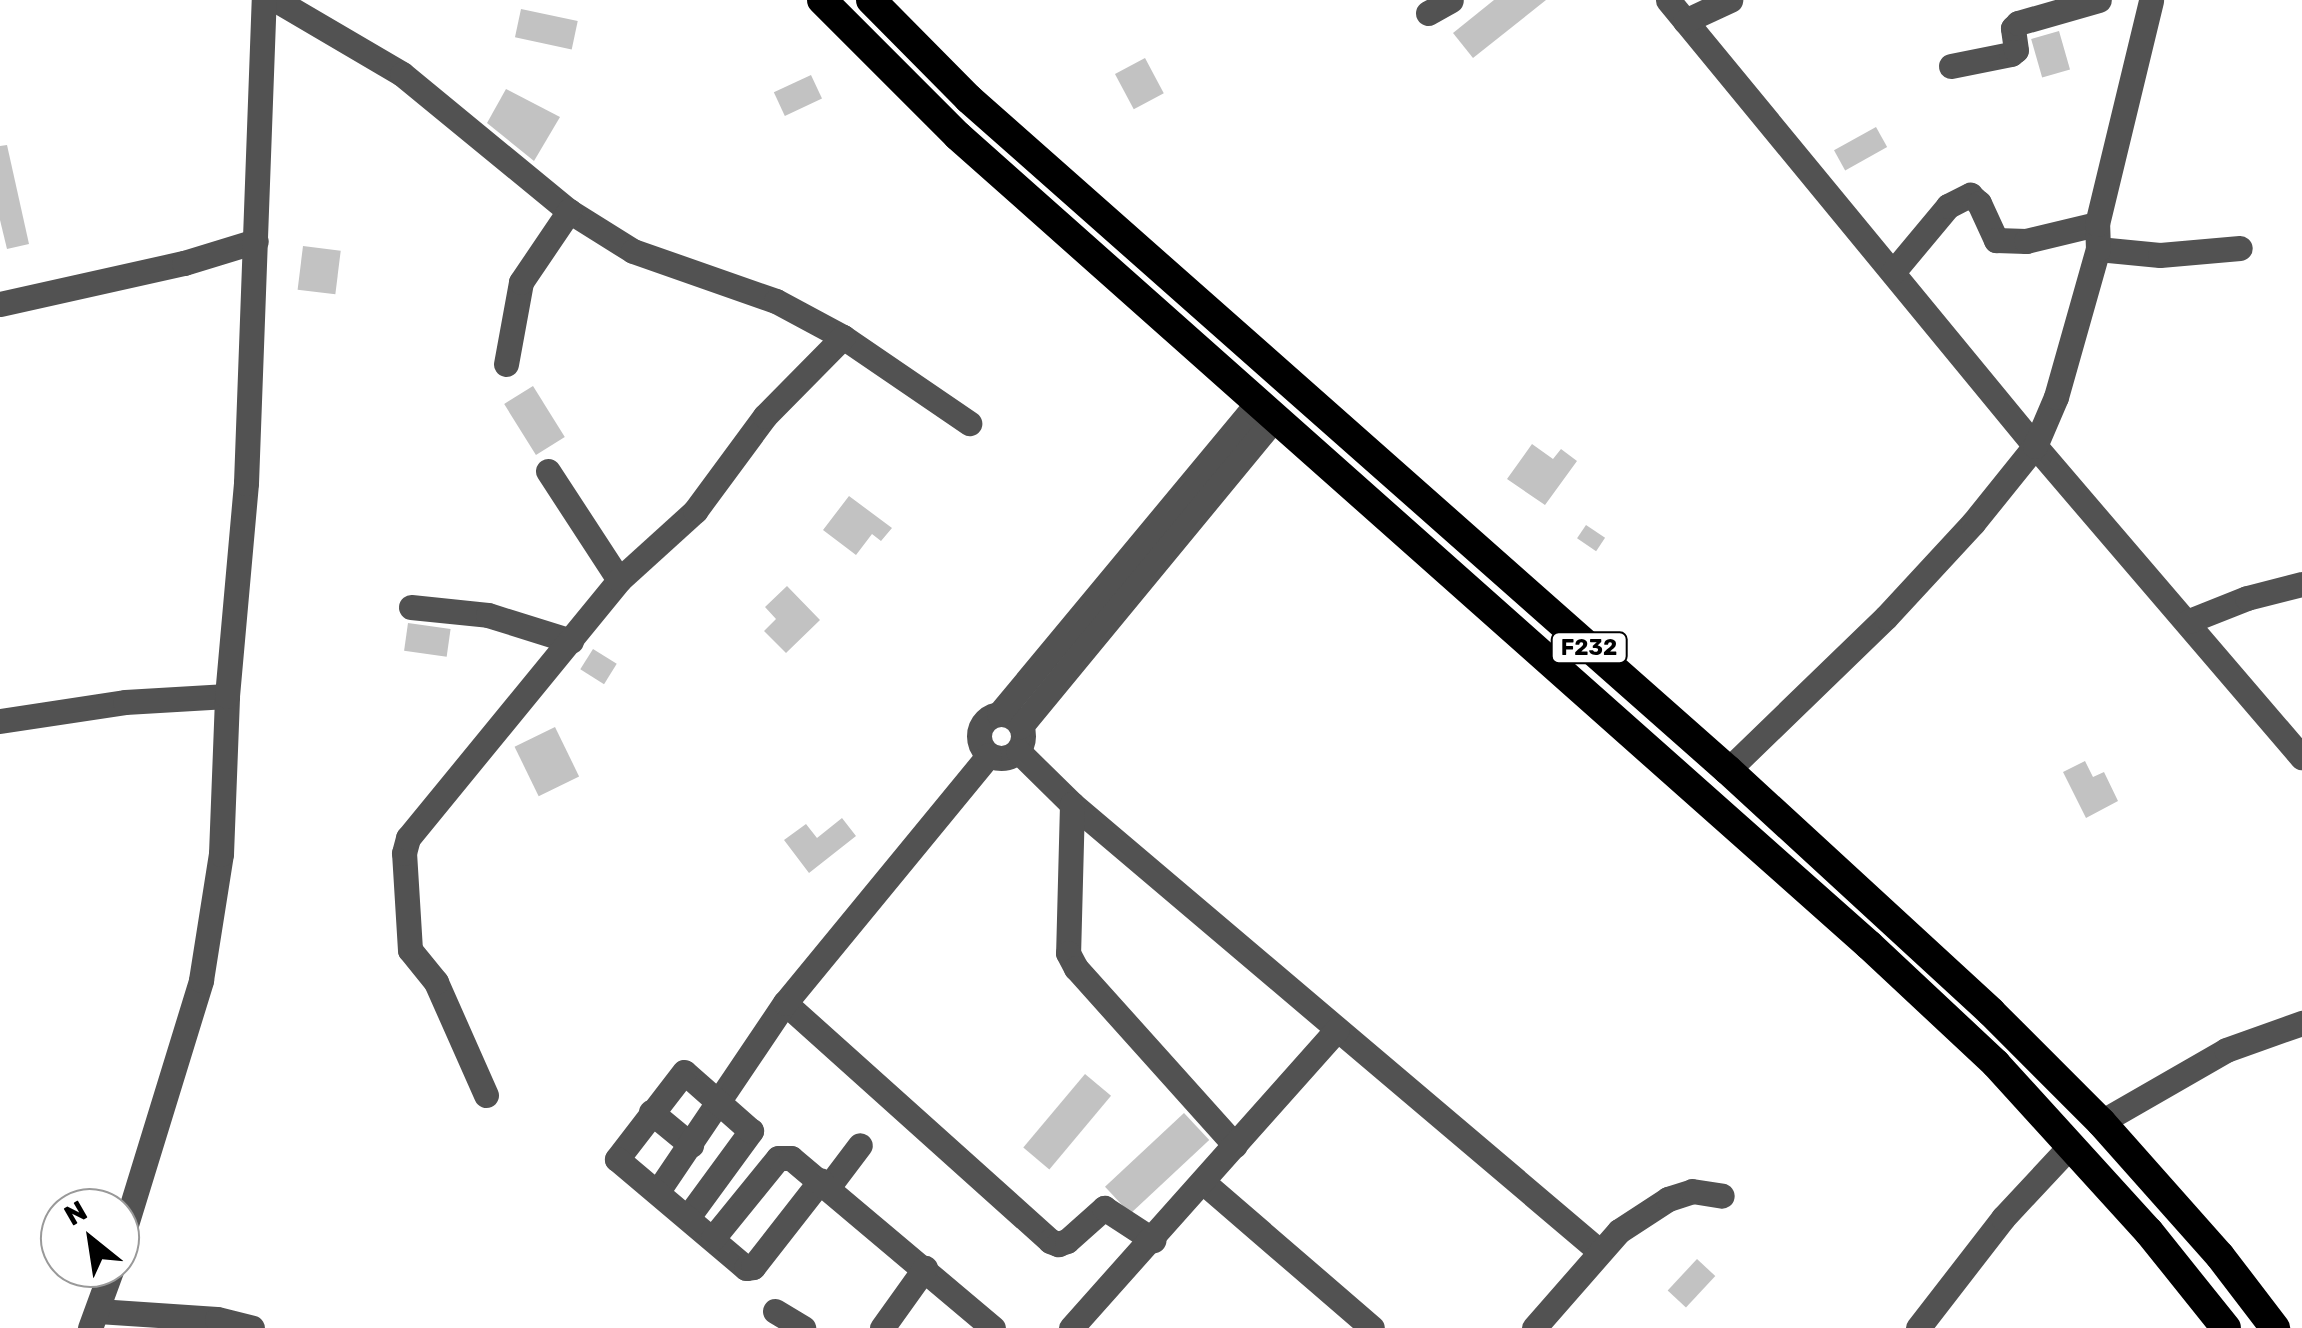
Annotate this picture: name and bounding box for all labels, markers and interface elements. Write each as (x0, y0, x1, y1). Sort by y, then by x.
road number: F232 (1549, 631, 1629, 665)
north arrow (40, 1188, 140, 1288)
text: N (59, 1194, 93, 1233)

